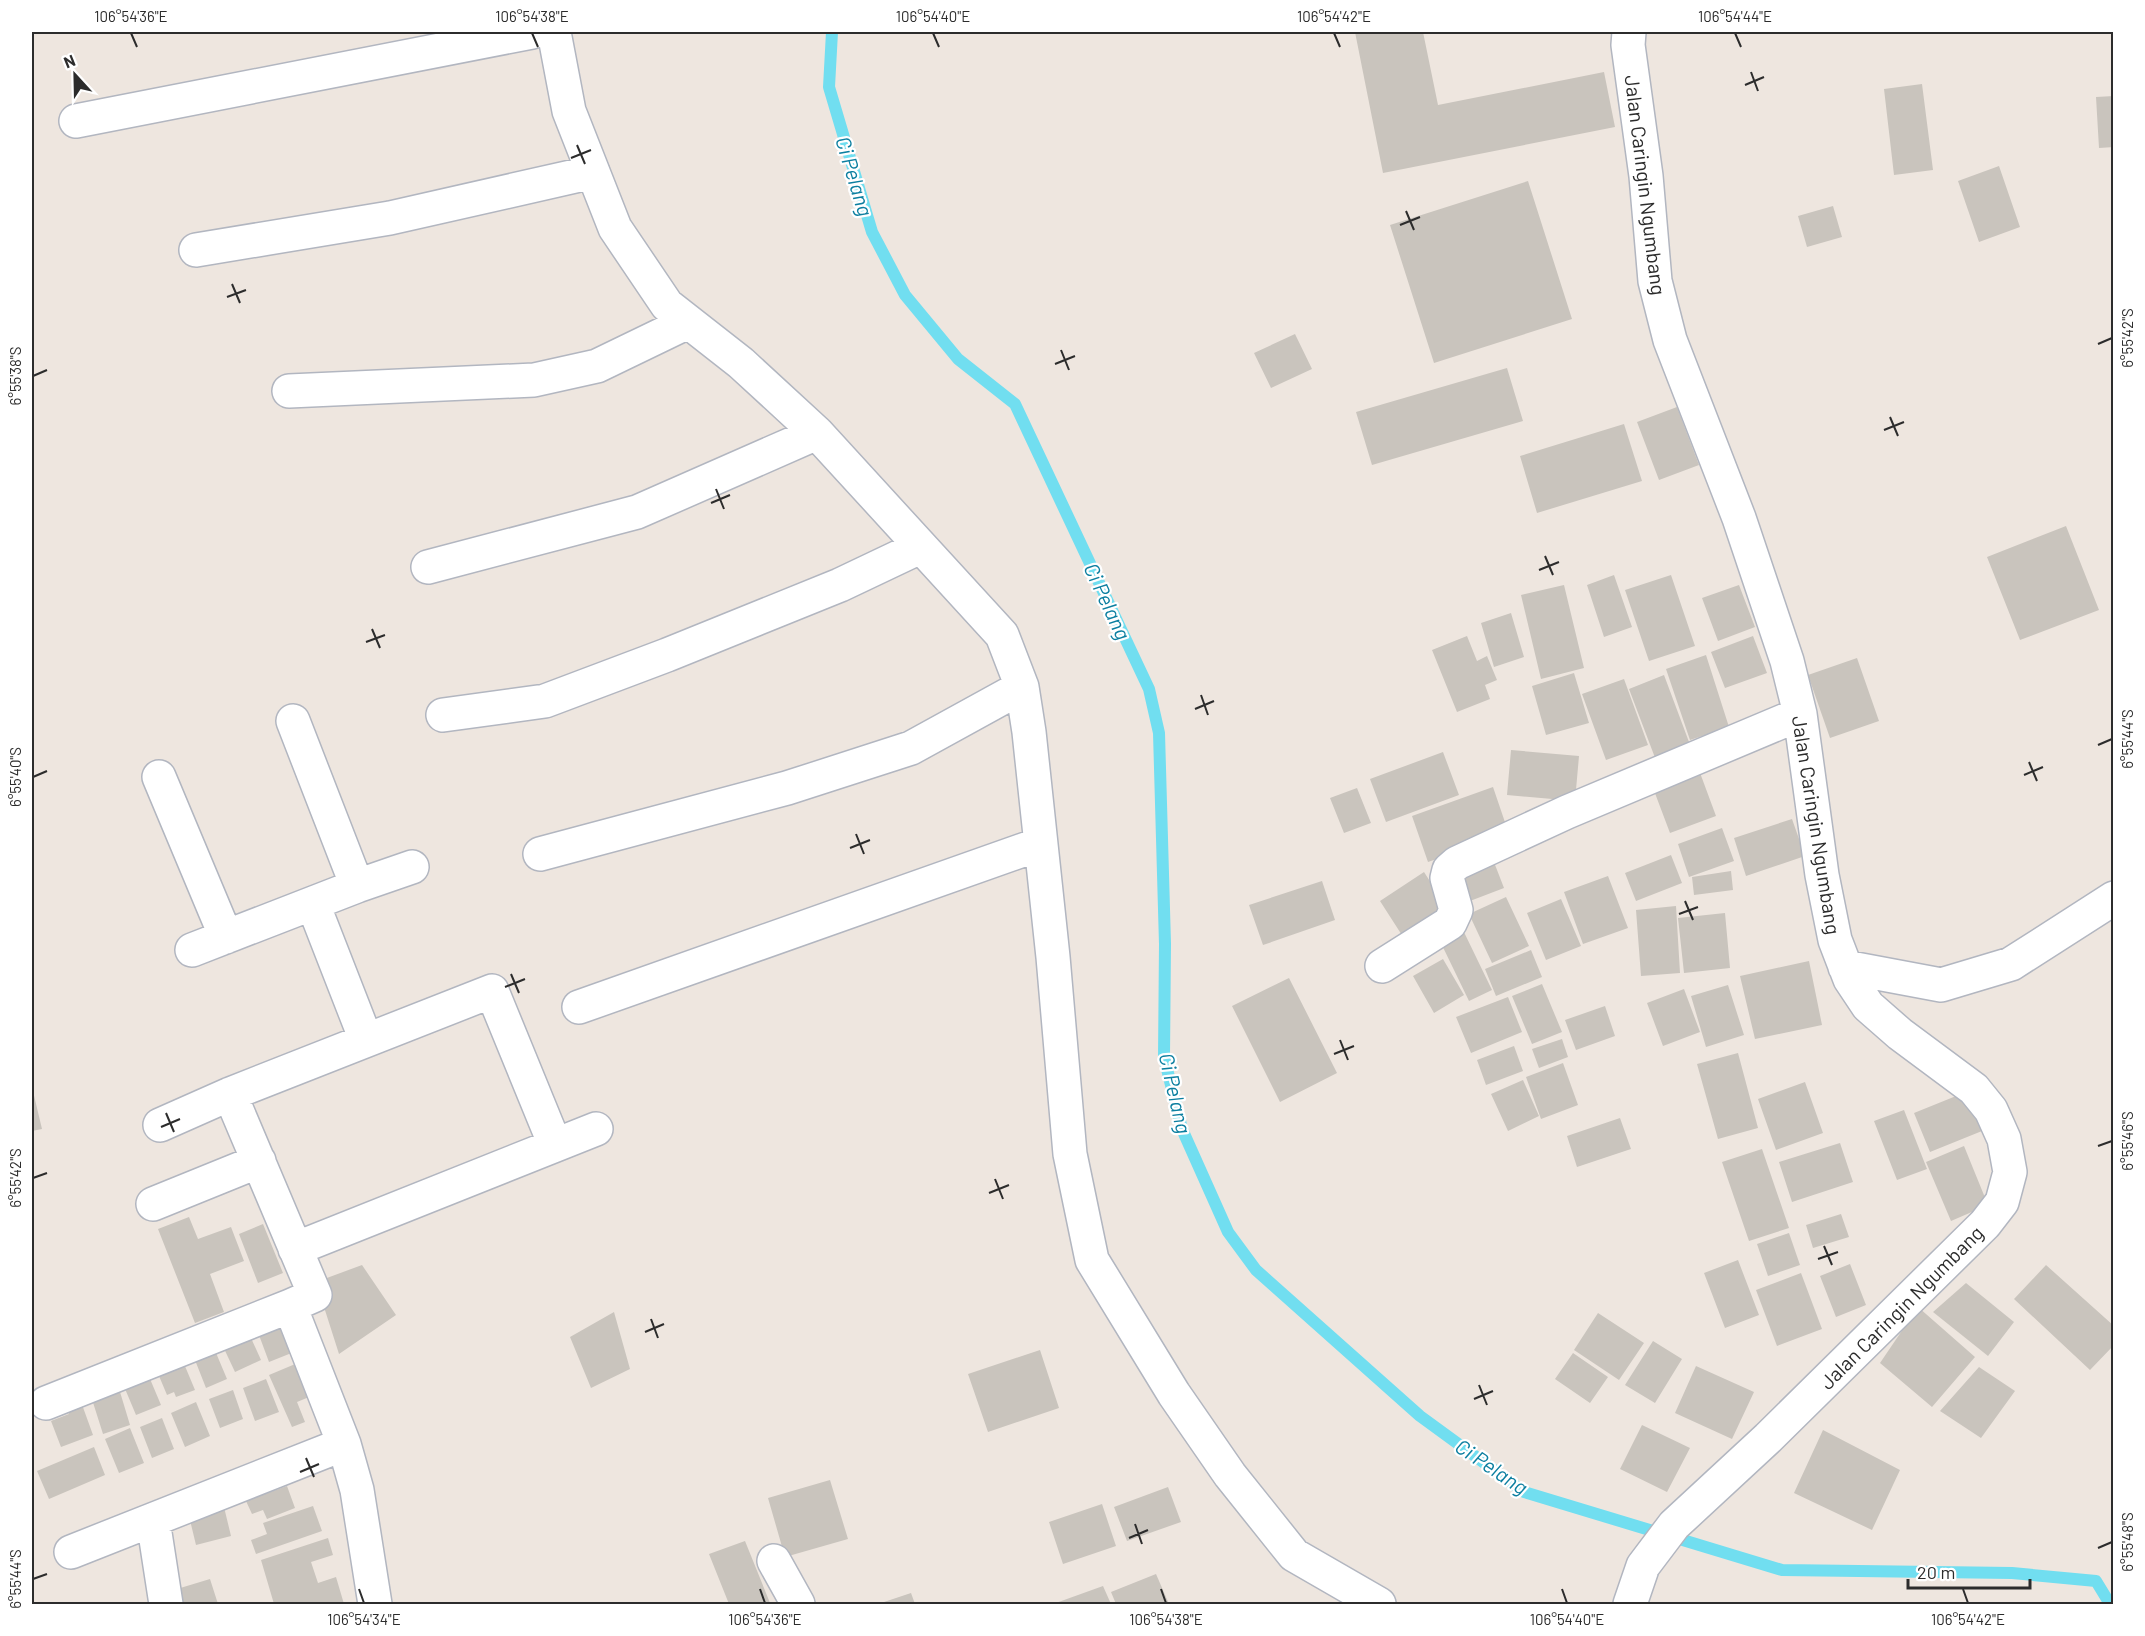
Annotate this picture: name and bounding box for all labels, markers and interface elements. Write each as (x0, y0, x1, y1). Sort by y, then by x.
text: 106°54'36"E (94, 7, 168, 25)
text: 106°54'38"E (495, 7, 569, 25)
text: 106°54'40"E (896, 7, 970, 25)
text: 106°54'42"E (1297, 7, 1371, 25)
text: 106°54'44"E (1698, 7, 1772, 25)
north arrow (45, 45, 105, 105)
text: N (61, 50, 78, 71)
street label: Jalan Caringin Ngumbang (1621, 74, 1671, 296)
water label: Ci Pelang (831, 133, 879, 219)
text: 6°55'42"S (2118, 308, 2136, 368)
text: 6°55'38"S (6, 346, 24, 406)
water label: Ci Pelang (1079, 559, 1137, 643)
text: 6°55'44"S (2118, 709, 2136, 769)
street label: Jalan Caringin Ngumbang (1788, 714, 1846, 936)
text: 6°55'40"S (6, 747, 24, 807)
water label: Ci Pelang (1155, 1050, 1197, 1136)
text: 6°55'46"S (2118, 1111, 2136, 1171)
text: 6°55'42"S (6, 1148, 24, 1208)
street label: Jalan Caringin Ngumbang (1814, 1220, 1988, 1394)
water label: Ci Pelang (1451, 1433, 1533, 1499)
text: 6°55'48"S (2118, 1512, 2136, 1572)
text: 6°55'44"S (6, 1549, 24, 1609)
scale bar (1908, 1552, 2030, 1590)
text: 20 m (1917, 1561, 1955, 1583)
text: 106°54'34"E (327, 1610, 401, 1628)
text: 106°54'36"E (728, 1610, 802, 1628)
text: 106°54'38"E (1129, 1610, 1203, 1628)
text: 106°54'40"E (1530, 1610, 1604, 1628)
text: 106°54'42"E (1931, 1610, 2005, 1628)

